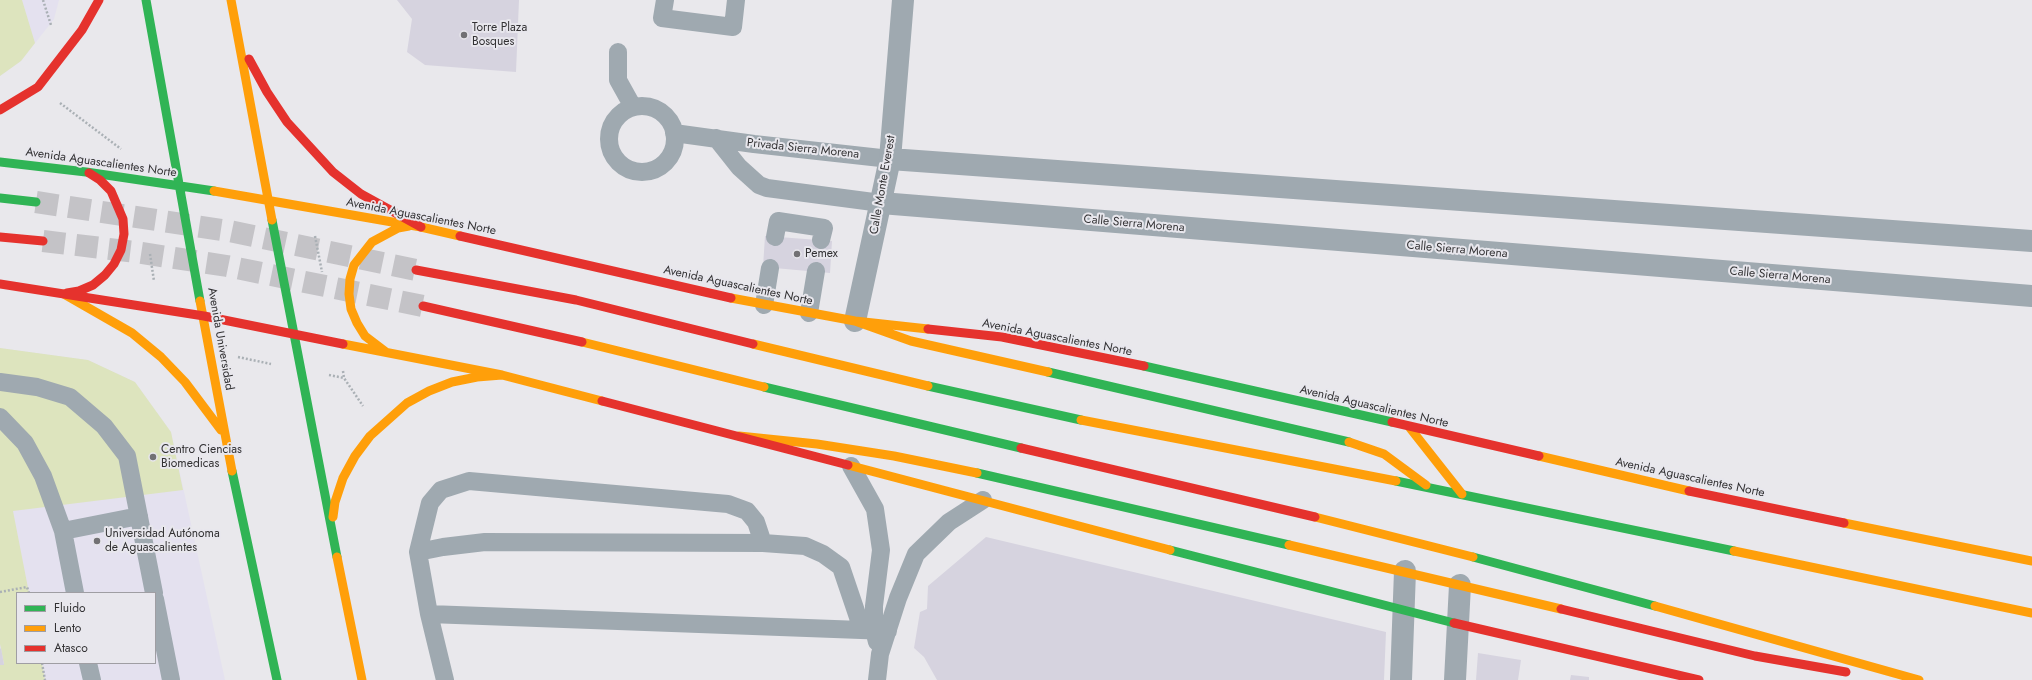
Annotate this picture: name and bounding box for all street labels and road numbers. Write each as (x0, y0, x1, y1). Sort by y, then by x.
street label: Calle Monte Everest (867, 134, 899, 236)
street label: Privada Sierra Morena (746, 136, 860, 162)
street label: Avenida Aguascalientes Norte (25, 145, 177, 181)
street label: Avenida Aguascalientes Norte (345, 195, 497, 239)
street label: Calle Sierra Morena (1083, 212, 1185, 236)
street label: Calle Sierra Morena (1406, 238, 1508, 262)
street label: Avenida Aguascalientes Norte (662, 263, 814, 309)
street label: Calle Sierra Morena (1729, 264, 1831, 288)
street label: Avenida Universidad (204, 287, 236, 391)
street label: Avenida Aguascalientes Norte (981, 316, 1133, 360)
street label: Avenida Aguascalientes Norte (1298, 383, 1450, 431)
street label: Avenida Aguascalientes Norte (1614, 455, 1766, 501)

